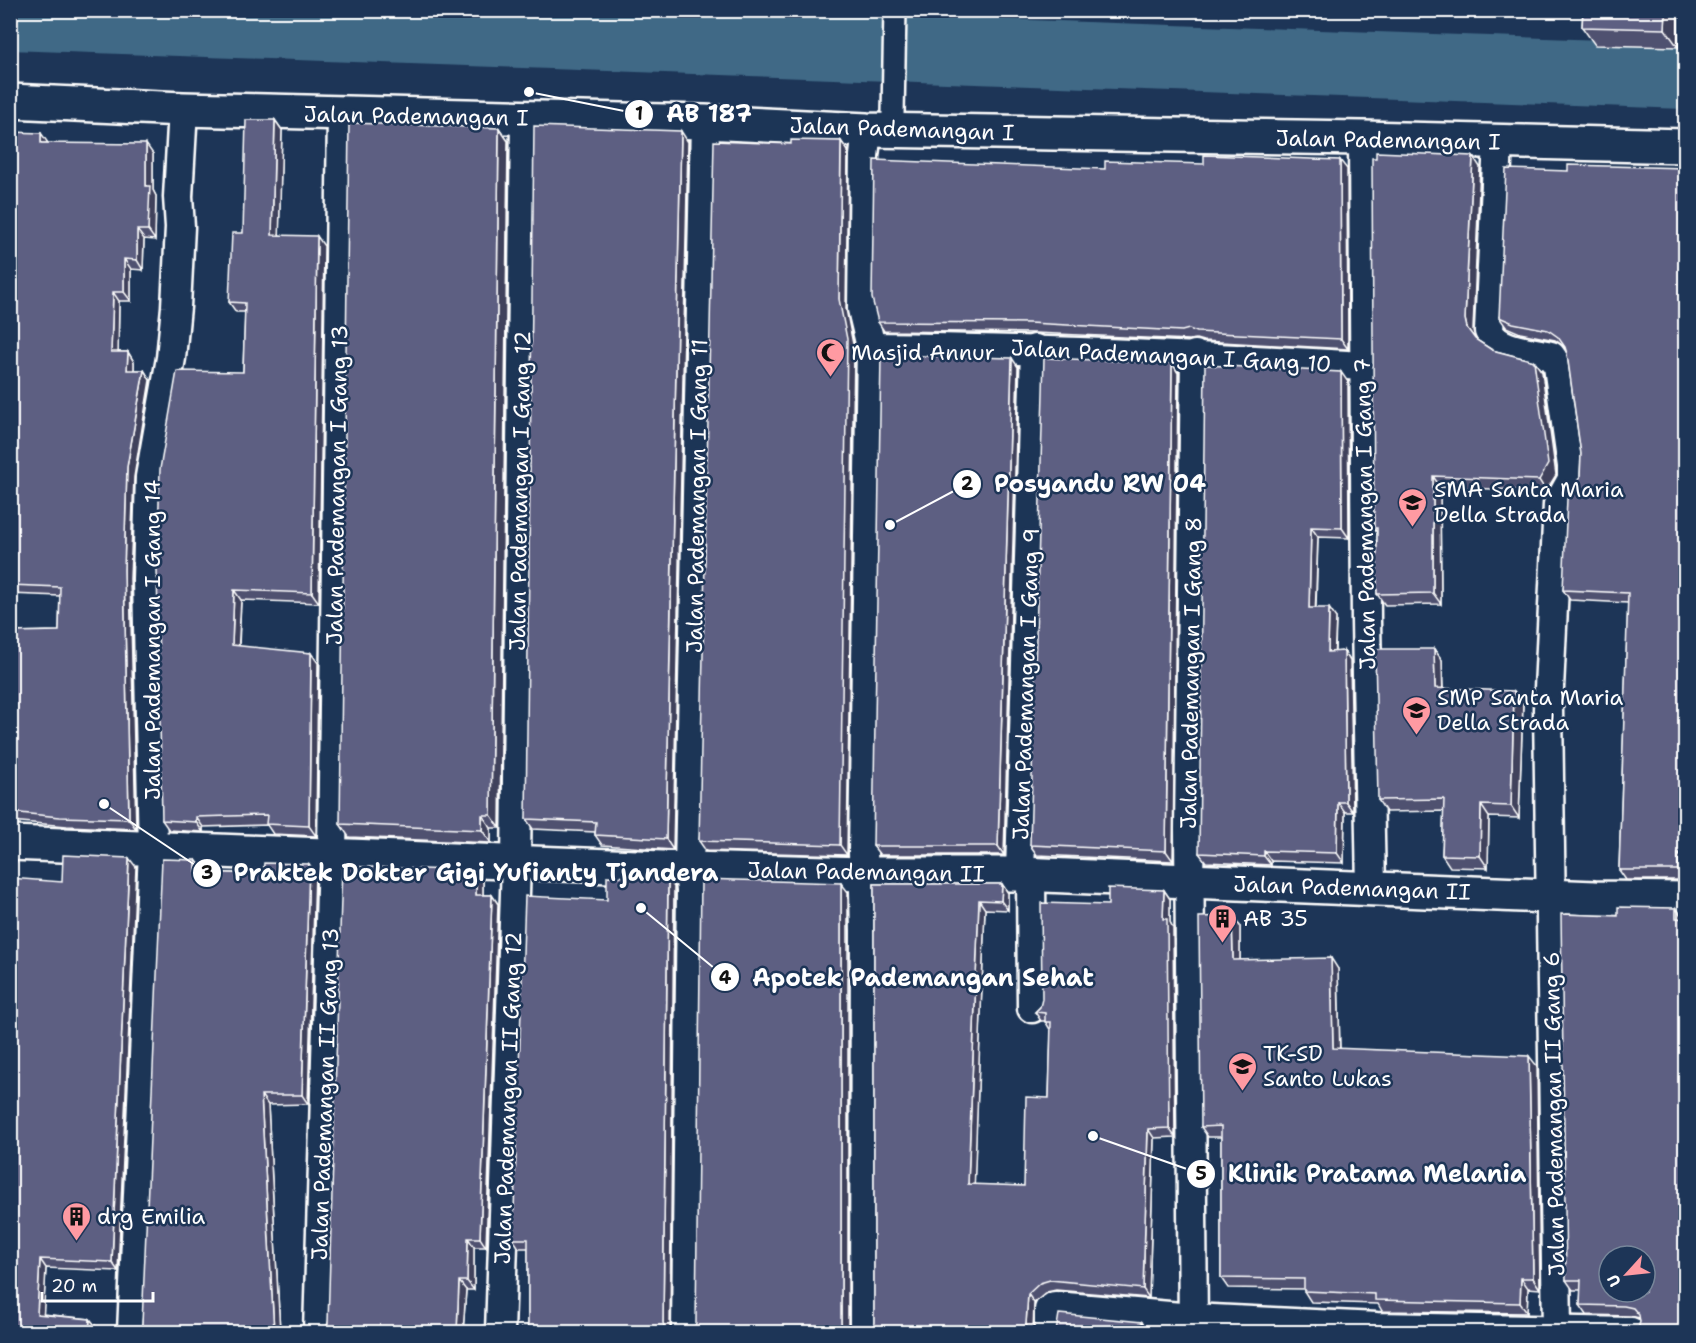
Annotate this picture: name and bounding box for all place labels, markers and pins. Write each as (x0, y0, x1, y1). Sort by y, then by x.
callout: AB 187 (624, 93, 763, 135)
mosque icon: Masjid Annur (814, 336, 846, 378)
place label: Masjid Annur (851, 338, 995, 367)
callout: Posyandu RW 04 (952, 463, 1218, 505)
place label: SMA Santa Maria Della Strada (1434, 475, 1624, 529)
school or university icon: SMA Santa Maria Della Strada (1397, 486, 1429, 528)
place label: SMP Santa Maria Della Strada (1437, 683, 1624, 737)
school or university icon: SMP Santa Maria Della Strada (1400, 694, 1432, 736)
callout: Praktek Dokter Gigi Yufianty Tjandera (192, 852, 730, 894)
building icon: AB 35 (1206, 902, 1238, 944)
place label: AB 35 (1243, 904, 1308, 933)
callout: Apotek Pademangan Sehat (710, 956, 1106, 998)
place label: TK-SD Santo Lukas (1263, 1039, 1392, 1093)
school or university icon: TK-SD Santo Lukas (1226, 1050, 1258, 1092)
callout: Klinik Pratama Melania (1186, 1153, 1538, 1195)
building icon: drg Emilia (60, 1200, 92, 1242)
place label: drg Emilia (97, 1202, 206, 1231)

